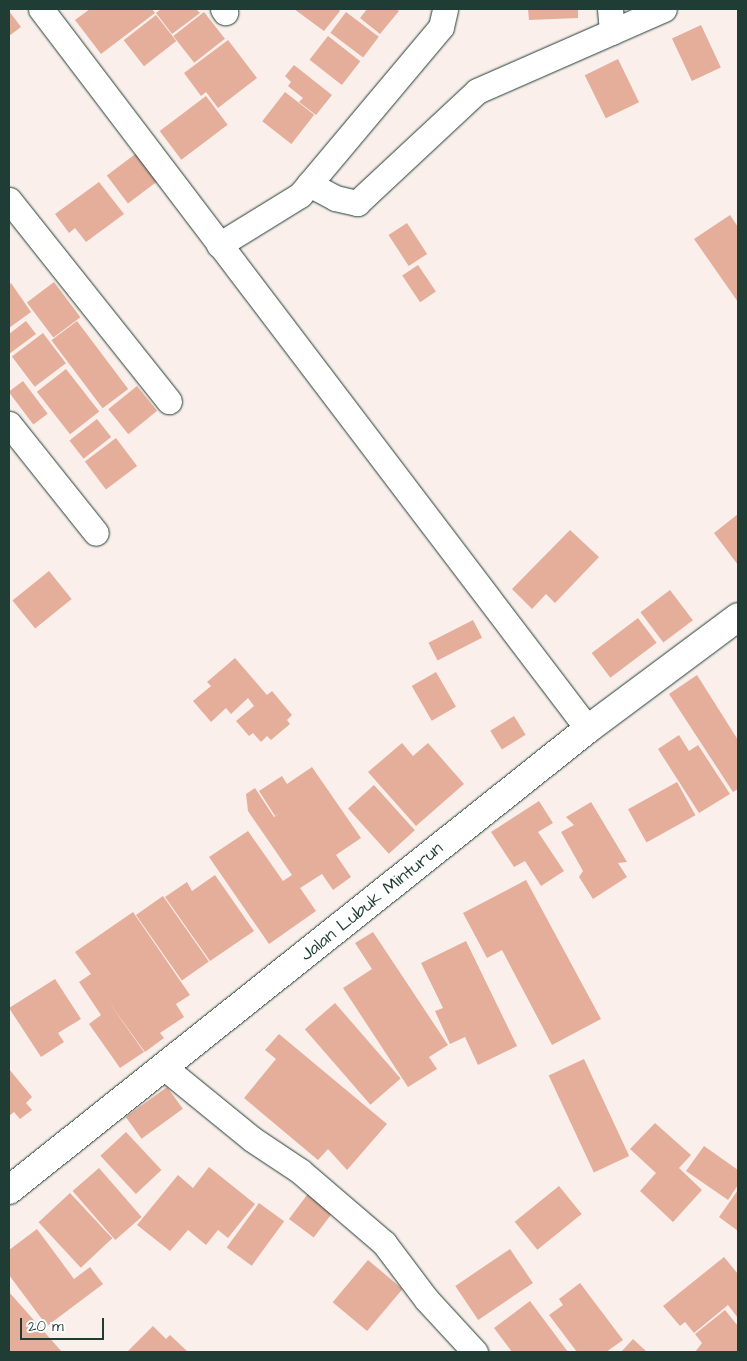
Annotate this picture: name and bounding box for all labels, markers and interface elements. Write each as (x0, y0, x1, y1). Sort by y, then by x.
street label: Jalan Lubuk Minturun (296, 838, 448, 966)
scale bar (22, 1308, 106, 1340)
text: 20 m (28, 1316, 64, 1337)

